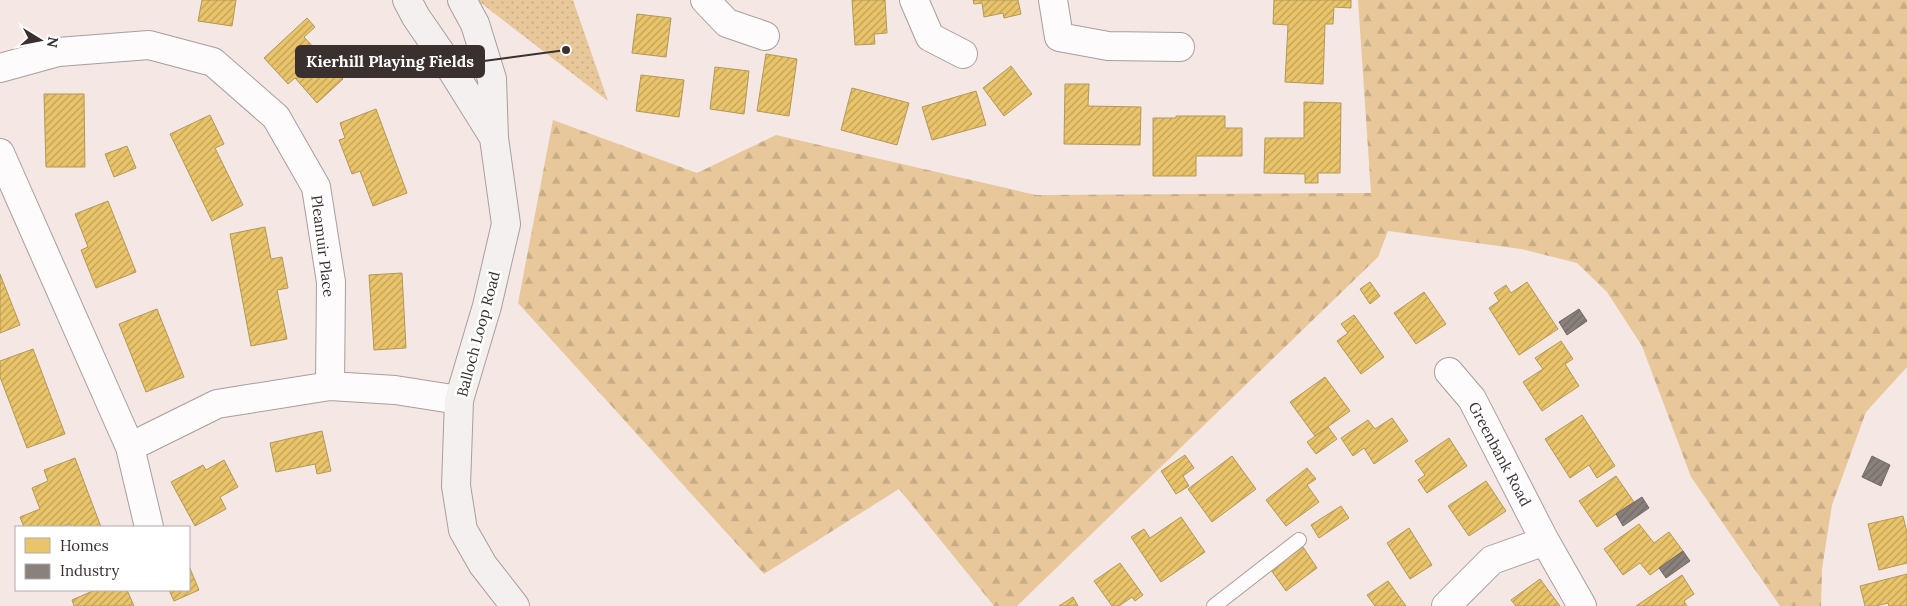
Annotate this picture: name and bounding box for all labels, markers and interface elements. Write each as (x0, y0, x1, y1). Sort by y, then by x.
north arrow (15, 15, 65, 65)
text: N (43, 35, 63, 49)
callout: Kierhill Playing Fields (296, 46, 484, 77)
text: Kierhill Playing Fields (306, 51, 474, 71)
street label: Pleamuir Place (307, 194, 339, 298)
street label: Balloch Loop Road (452, 269, 504, 399)
street label: Greenbank Road (1465, 399, 1536, 509)
legend (15, 526, 190, 591)
text: Homes (60, 536, 109, 555)
text: Industry (60, 561, 119, 580)

